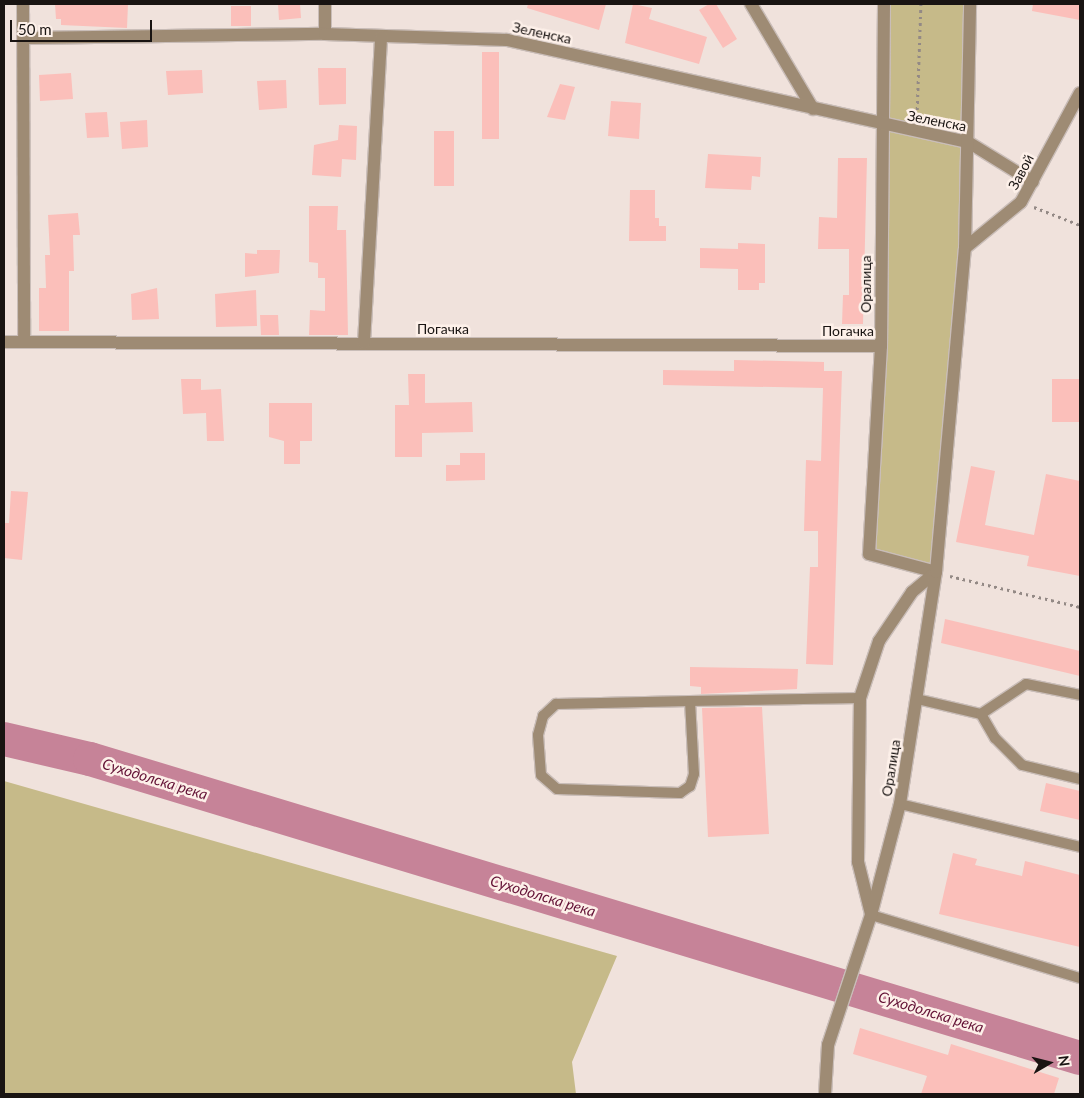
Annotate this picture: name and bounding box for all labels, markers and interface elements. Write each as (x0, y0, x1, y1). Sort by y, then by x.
scale bar (12, 10, 155, 42)
street label: Зеленска (511, 19, 573, 47)
text: 50 m (18, 20, 52, 38)
street label: Зеленска (906, 107, 968, 135)
street label: Завой (1005, 151, 1037, 193)
street label: Оралица (858, 255, 874, 313)
street label: Погачка (417, 321, 469, 337)
street label: Погачка (822, 323, 874, 339)
street label: Оралица (878, 738, 904, 798)
water label: Суходолска река (100, 754, 210, 804)
water label: Суходолска река (488, 871, 598, 921)
water label: Суходолска река (876, 987, 986, 1037)
north arrow (1024, 1038, 1074, 1088)
text: N (1055, 1054, 1074, 1067)

